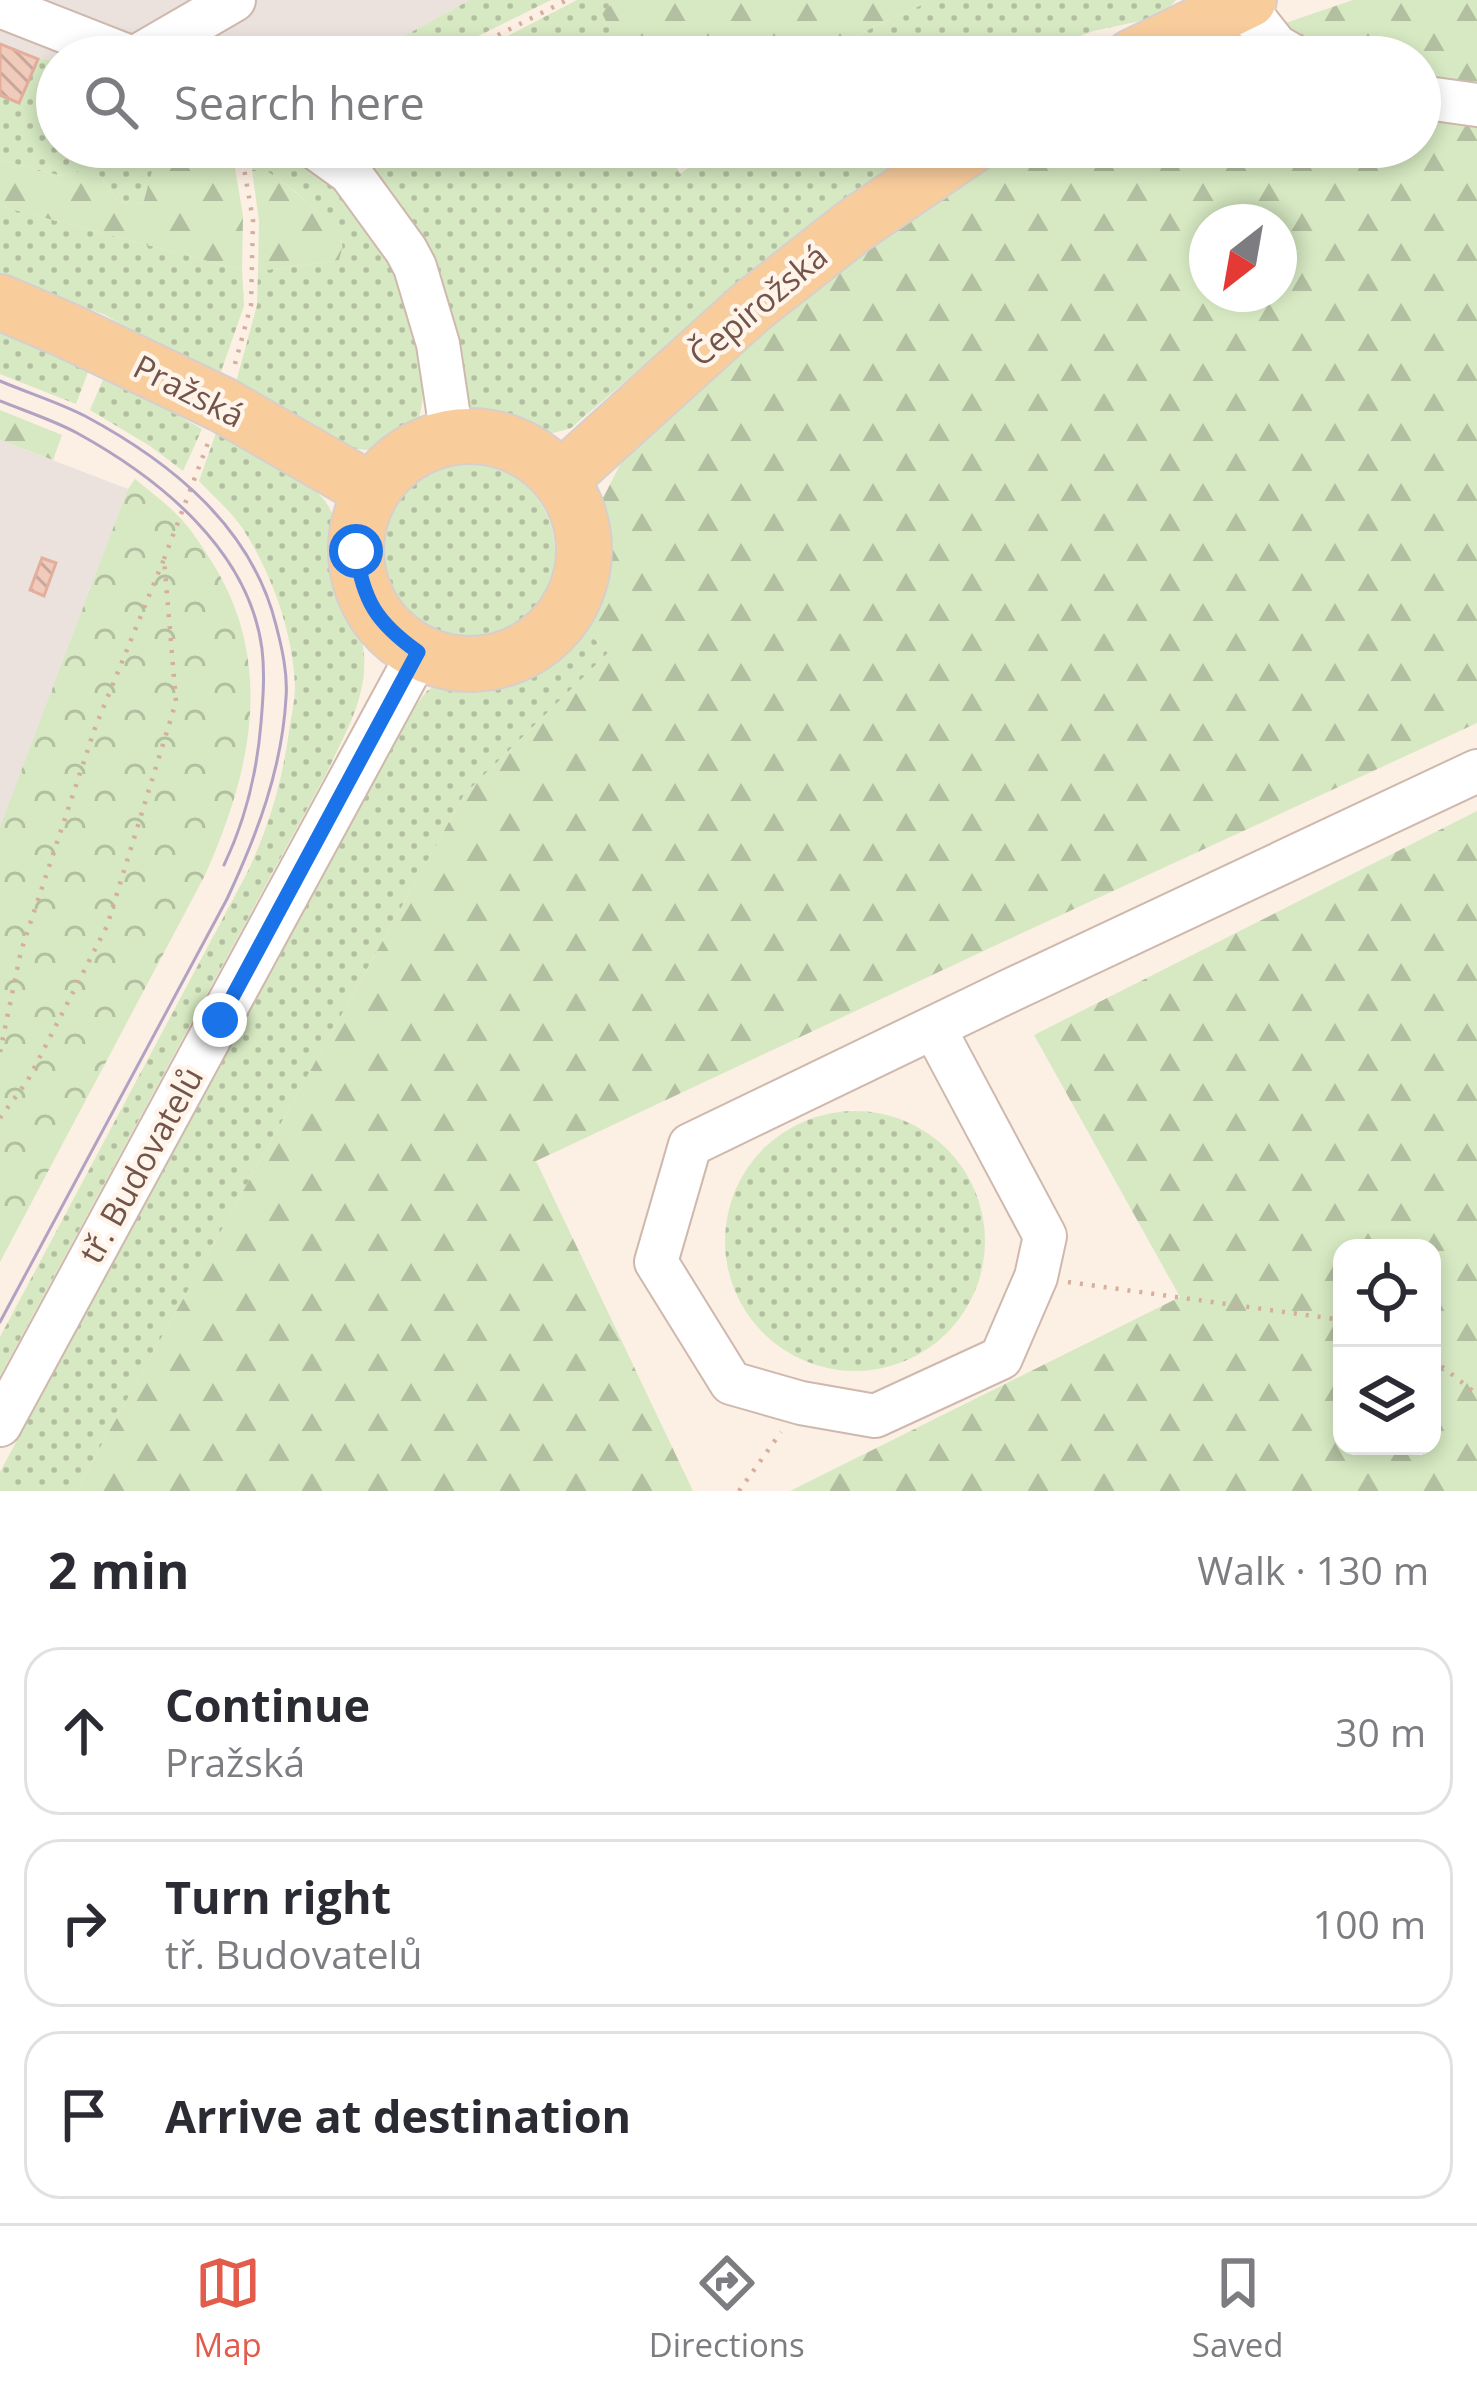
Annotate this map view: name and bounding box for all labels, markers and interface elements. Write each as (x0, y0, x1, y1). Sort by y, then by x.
search box (36, 36, 1441, 168)
icon: search (78, 69, 144, 135)
text: Search here (174, 72, 425, 133)
north arrow (1189, 204, 1297, 312)
street label: Čepirožská (679, 233, 837, 376)
street label: Pražská (126, 344, 252, 438)
route start (329, 524, 383, 578)
route end (193, 993, 247, 1047)
street label: tř. Budovatelů (68, 1059, 213, 1271)
map controls (1333, 1239, 1441, 1455)
button: locate (1333, 1239, 1441, 1347)
button: layers (1333, 1347, 1441, 1455)
text: 2 min (48, 1534, 190, 1604)
text: Walk · 130 m (1197, 1543, 1429, 1596)
text: Continue (165, 1674, 370, 1735)
icon: ahead (51, 1698, 117, 1764)
text: 30 m (1335, 1705, 1426, 1758)
text: Pražská (165, 1735, 305, 1788)
text: Turn right (165, 1866, 391, 1927)
icon: right (51, 1890, 117, 1956)
text: 100 m (1313, 1897, 1426, 1950)
text: tř. Budovatelů (165, 1927, 422, 1980)
icon: arrive (51, 2082, 117, 2148)
text: Arrive at destination (165, 2085, 631, 2146)
tab: Map (194, 2250, 262, 2367)
tab: Directions (649, 2250, 805, 2367)
tab: Saved (1192, 2250, 1283, 2367)

